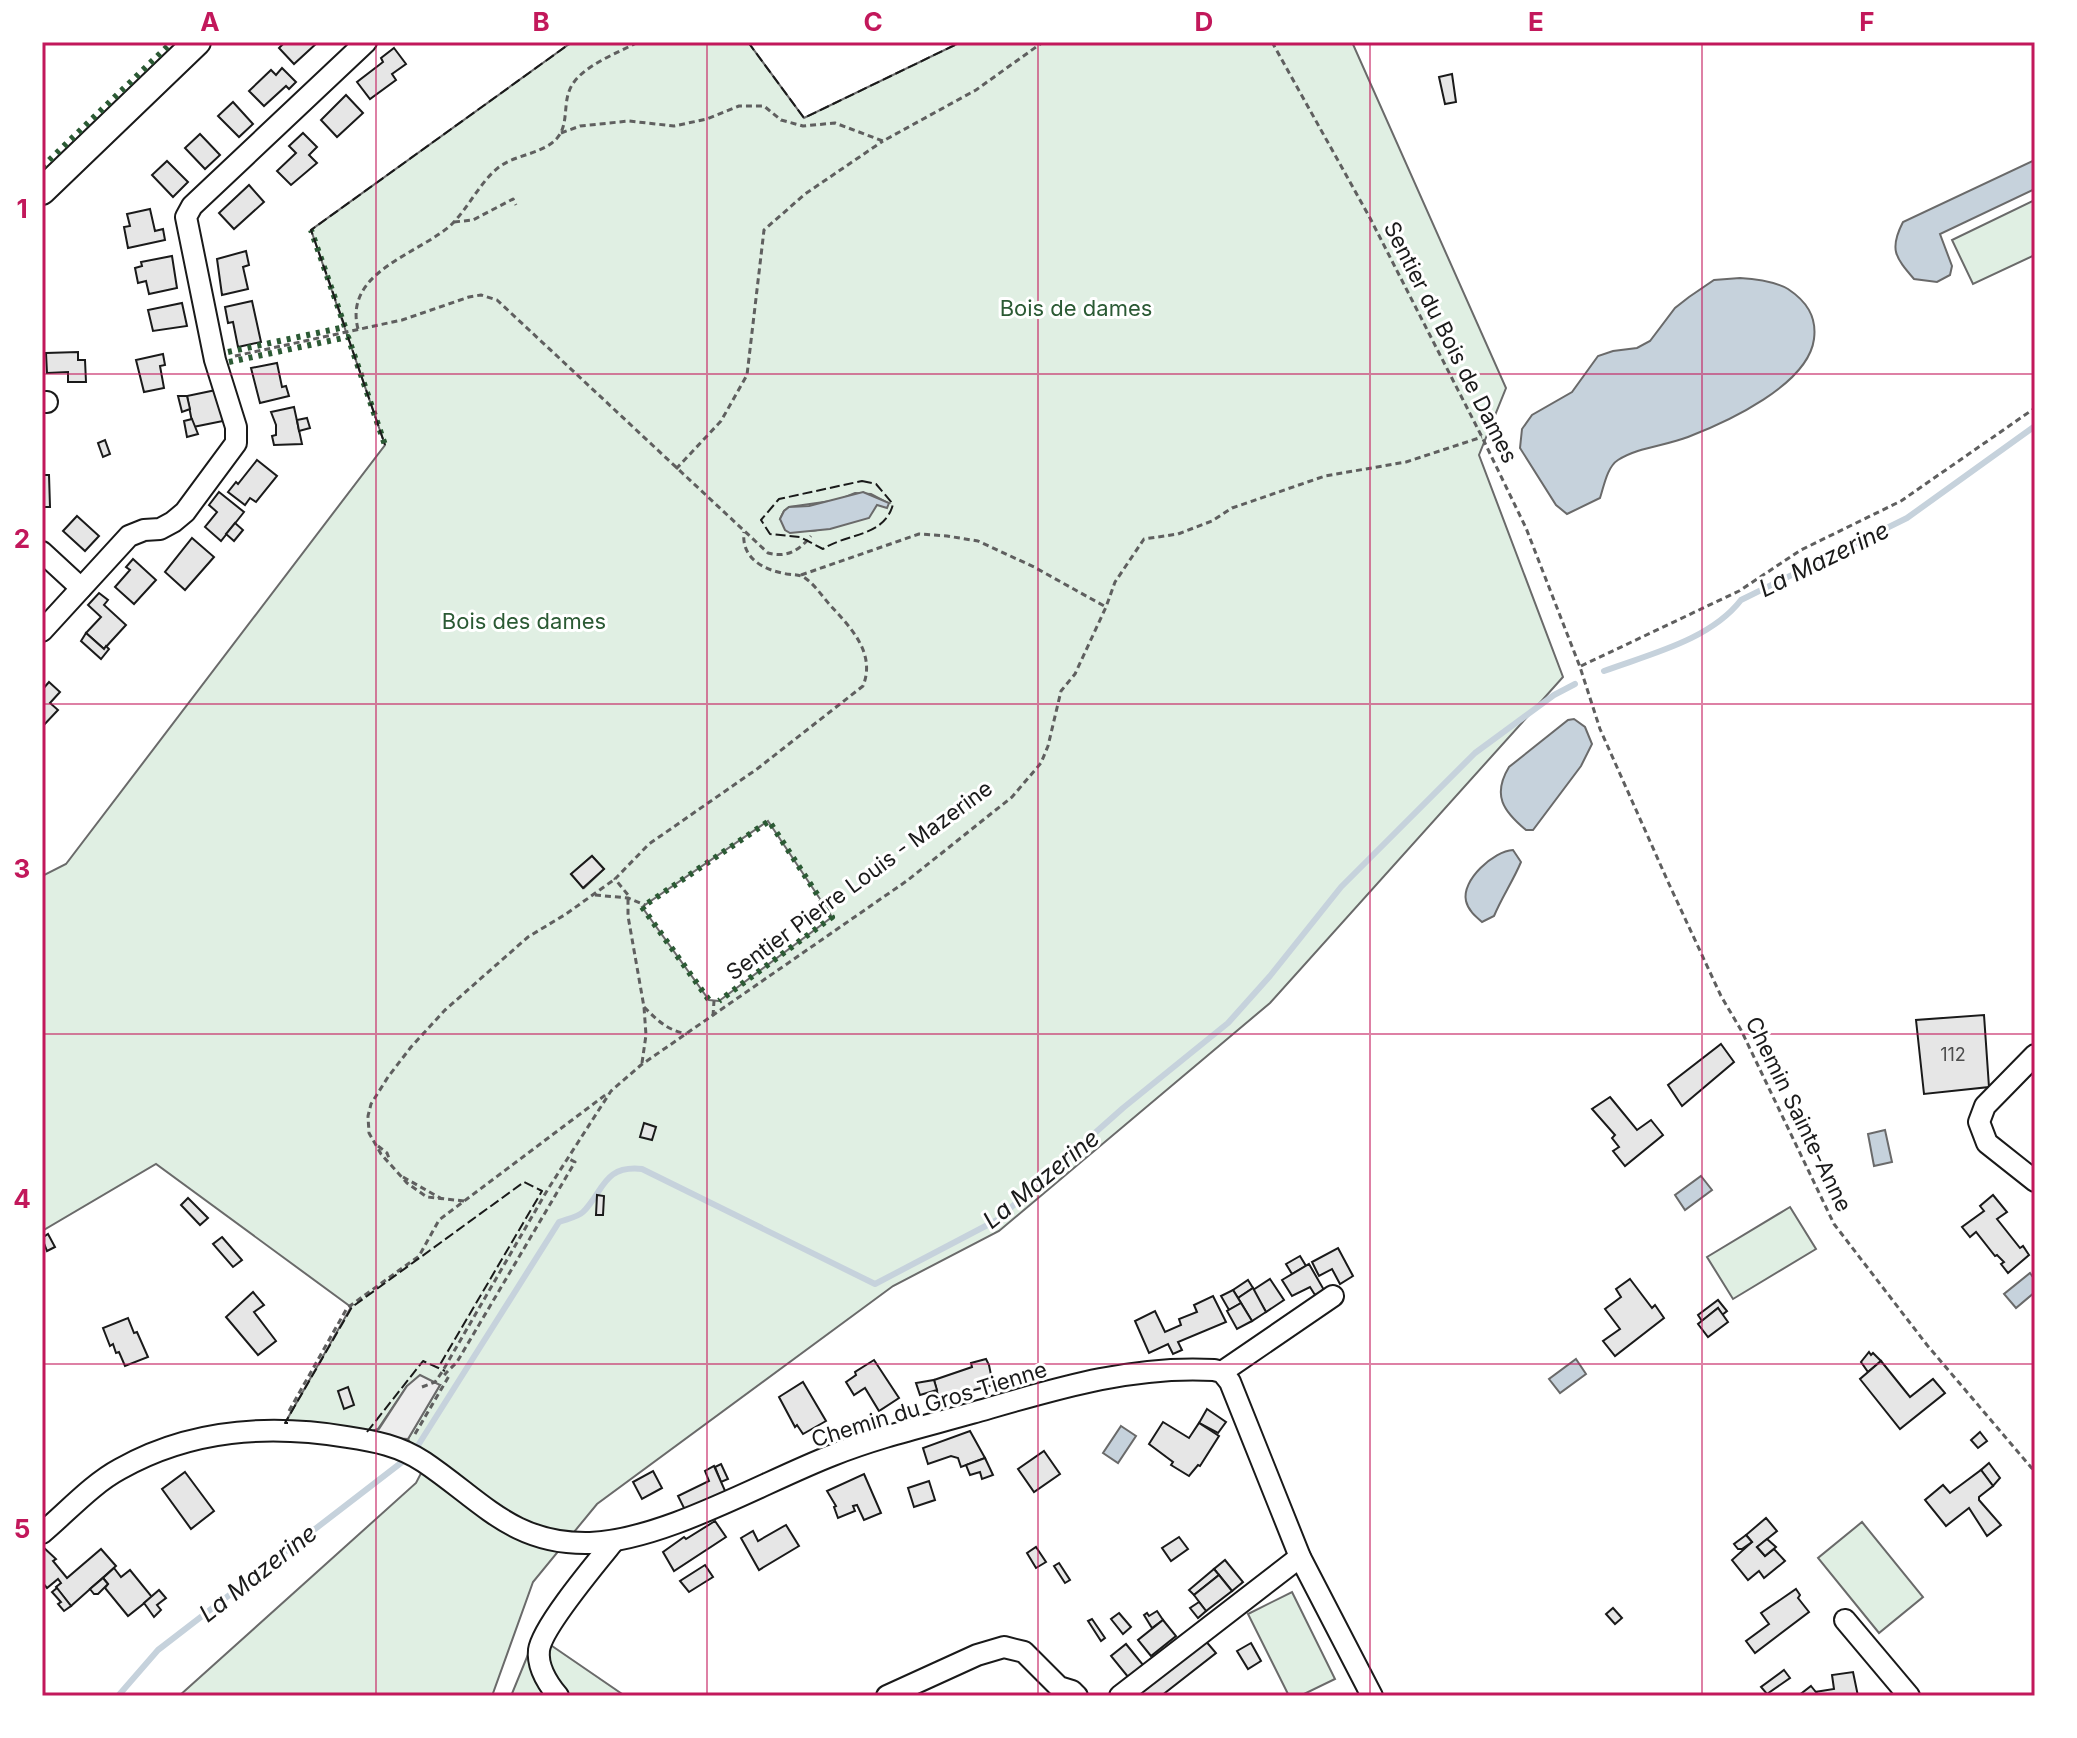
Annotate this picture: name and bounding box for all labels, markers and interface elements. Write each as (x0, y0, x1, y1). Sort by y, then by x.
text: A (200, 6, 220, 37)
text: B (532, 6, 550, 37)
text: C (863, 6, 883, 37)
text: D (1195, 6, 1213, 37)
text: E (1528, 6, 1544, 37)
text: F (1859, 6, 1875, 37)
text: 1 (16, 193, 28, 224)
street label: Sentier du Bois de Dames (1379, 217, 1523, 467)
park label: Bois de dames (1000, 295, 1152, 321)
water label: La Mazerine (1754, 515, 1894, 603)
text: 2 (14, 523, 30, 554)
park label: Bois des dames (442, 608, 606, 634)
street label: Sentier Pierre Louis - Mazerine (721, 775, 997, 985)
text: 3 (14, 853, 30, 884)
street label: Chemin Sainte-Anne (1740, 1012, 1858, 1216)
house number: 112 (1940, 1044, 1966, 1065)
water label: La Mazerine (977, 1123, 1105, 1235)
text: 4 (13, 1183, 31, 1214)
street label: Chemin du Gros Tienne (808, 1356, 1050, 1452)
text: 5 (14, 1513, 30, 1544)
water label: La Mazerine (193, 1518, 323, 1628)

